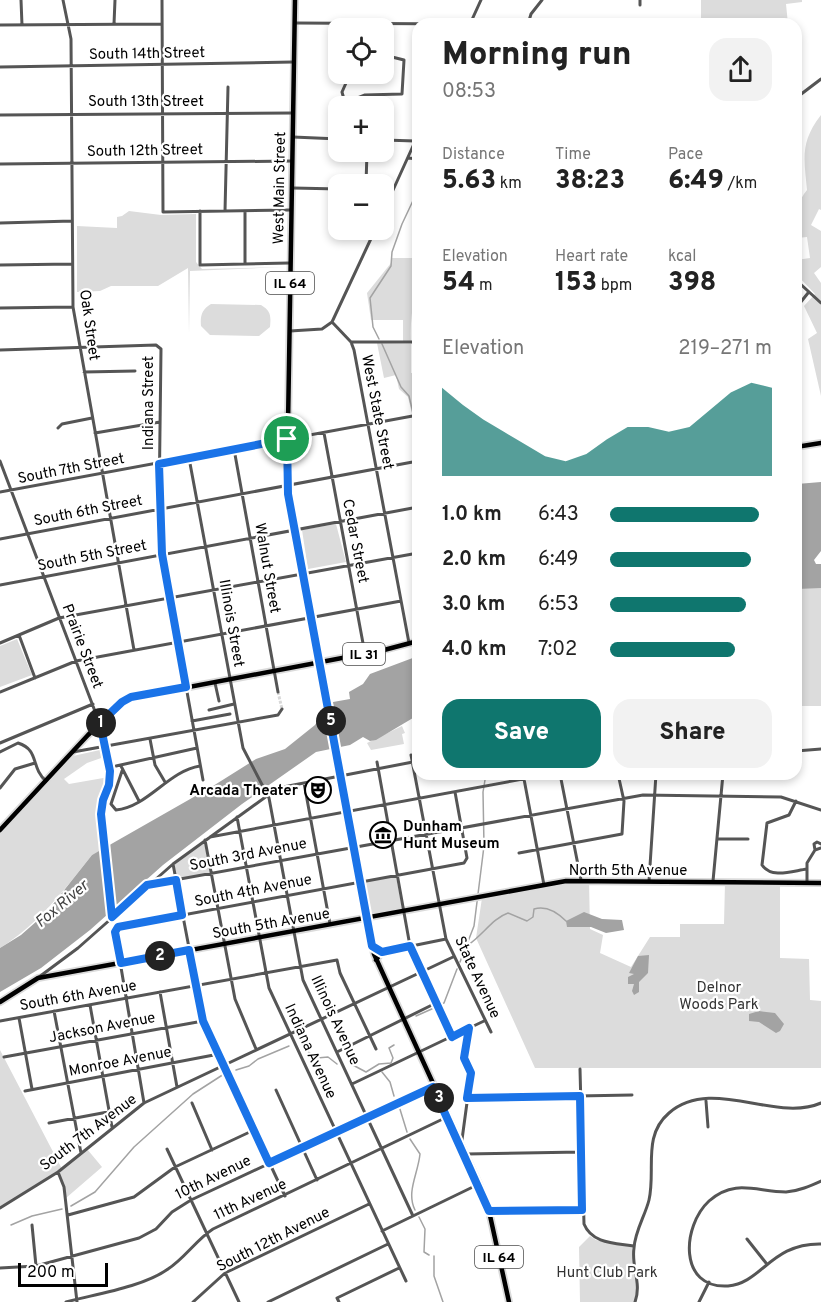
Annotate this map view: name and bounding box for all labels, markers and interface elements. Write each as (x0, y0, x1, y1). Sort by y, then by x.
map controls (328, 18, 394, 240)
button: locate (328, 18, 394, 84)
text: Morning run (442, 35, 632, 77)
button: share (709, 38, 772, 101)
street label: South 14th Street (89, 44, 205, 65)
text: 08:53 (442, 79, 496, 105)
street label: South 13th Street (88, 93, 204, 112)
button: + (328, 96, 394, 162)
street label: West Main Street (270, 131, 291, 245)
street label: South 12th Street (87, 141, 203, 162)
text: Distance (442, 145, 505, 165)
text: Time (555, 145, 591, 165)
text: Pace (668, 145, 703, 165)
text: 5.63 (442, 165, 496, 198)
text: 38:23 (555, 165, 625, 198)
text: 6:49 (668, 165, 724, 198)
button: − (328, 174, 394, 240)
text: km (496, 174, 522, 194)
text: /km (724, 174, 757, 194)
text: Elevation (442, 247, 508, 267)
text: Heart rate (555, 247, 628, 267)
text: kcal (668, 247, 696, 267)
text: 54 (442, 267, 475, 300)
text: 153 (555, 267, 597, 300)
text: 398 (668, 267, 716, 300)
road number: IL 64 (266, 272, 314, 294)
text: m (475, 276, 493, 296)
text: bpm (597, 276, 632, 296)
street label: Oak Street (74, 289, 103, 362)
text: Elevation (442, 336, 524, 362)
text: 219–271 m (678, 336, 772, 362)
street label: West State Street (356, 353, 397, 471)
street label: Indiana Street (140, 356, 159, 450)
pin (261, 413, 312, 464)
icon: arrive (270, 422, 303, 455)
street label: South 7th Street (16, 450, 126, 489)
street label: South 6th Street (32, 492, 144, 531)
street label: Cedar Street (337, 498, 372, 585)
text: 1.0 km (442, 502, 502, 528)
text: 6:43 (538, 502, 579, 528)
street label: Walnut Street (249, 522, 284, 615)
street label: South 5th Street (36, 537, 148, 576)
text: 2.0 km (442, 547, 506, 573)
text: 6:49 (538, 547, 579, 573)
street label: Illinois Street (213, 578, 248, 669)
text: 3.0 km (442, 592, 505, 618)
text: 6:53 (538, 592, 579, 618)
street label: Prairie Street (57, 602, 106, 692)
text: 4.0 km (442, 637, 507, 663)
text: 7:02 (538, 637, 577, 663)
road number: IL 31 (343, 643, 385, 665)
button: Save (442, 699, 601, 768)
button: Share (613, 699, 772, 768)
pin: 5 (316, 706, 346, 736)
pin: 1 (86, 708, 116, 738)
text: 5 (326, 711, 336, 731)
text: 1 (98, 713, 104, 733)
theatre icon: Arcada Theater (303, 775, 333, 805)
place label: Arcada Theater (189, 782, 299, 801)
place label: Dunham Hunt Museum (403, 818, 500, 854)
museum icon: Dunham Hunt Museum (368, 820, 398, 850)
street label: South 3rd Avenue (188, 835, 308, 876)
street label: North 5th Avenue (569, 862, 687, 881)
street label: South 4th Avenue (193, 871, 314, 912)
water label: Fox River (32, 875, 94, 933)
street label: South 5th Avenue (211, 905, 332, 944)
street label: State Avenue (449, 933, 504, 1022)
pin: 2 (145, 941, 175, 971)
text: 2 (155, 946, 165, 966)
street label: Illinois Avenue (306, 973, 364, 1069)
street label: South 6th Avenue (18, 977, 138, 1016)
park label: Delnor Woods Park (679, 979, 759, 1015)
street label: Indiana Avenue (279, 1001, 340, 1102)
street label: Jackson Avenue (47, 1009, 157, 1048)
street label: Monroe Avenue (67, 1043, 173, 1082)
pin: 3 (424, 1083, 454, 1113)
text: 3 (434, 1088, 444, 1108)
street label: South 7th Avenue (37, 1091, 141, 1176)
street label: 10th Avenue (173, 1152, 255, 1205)
street label: 11th Avenue (211, 1175, 290, 1225)
street label: South 12th Avenue (214, 1204, 333, 1277)
road number: IL 64 (475, 1246, 523, 1268)
scale bar (18, 1260, 108, 1288)
text: 200 m (27, 1263, 75, 1283)
park label: Hunt Club Park (556, 1264, 658, 1283)

